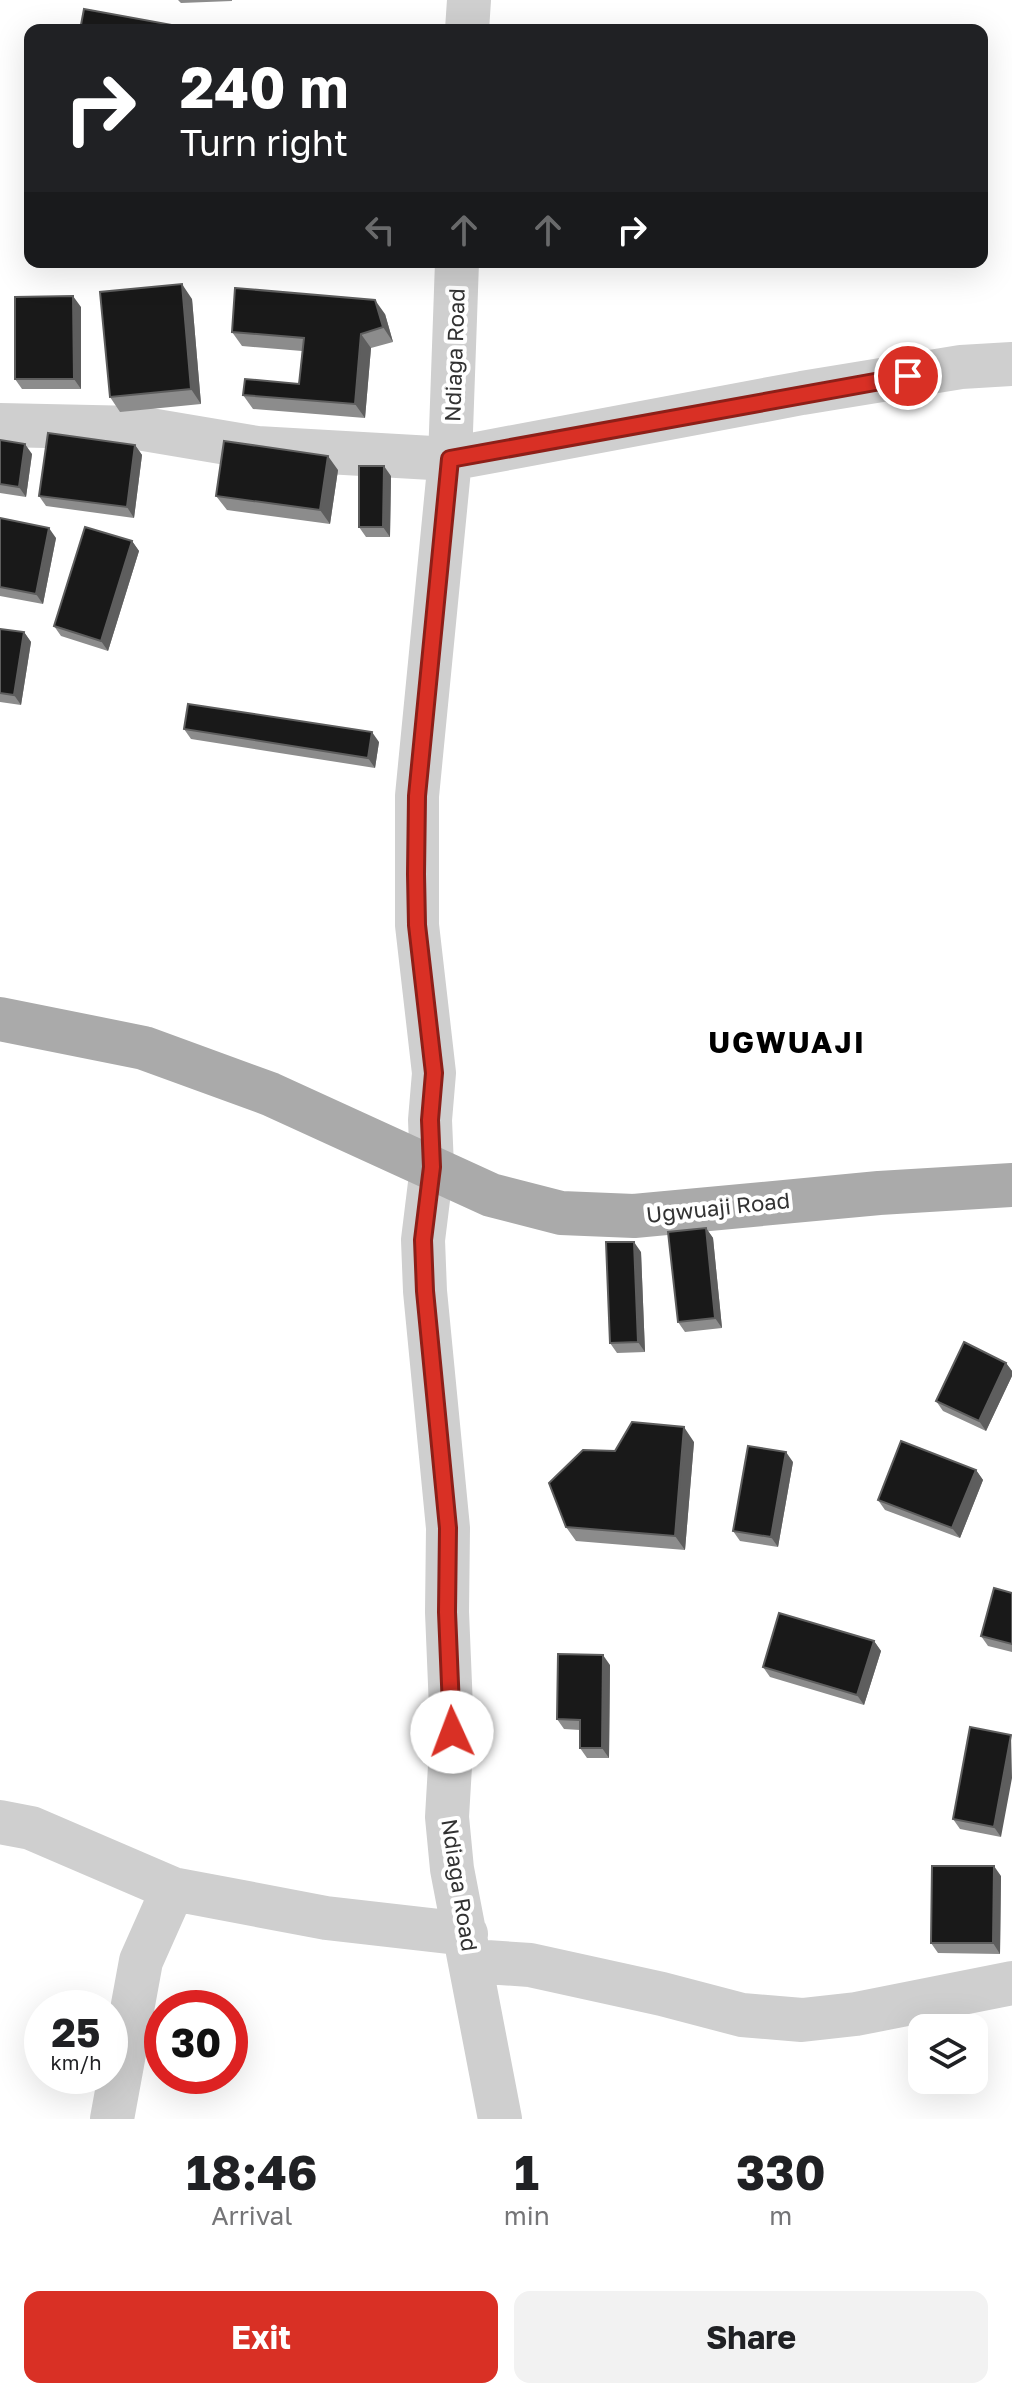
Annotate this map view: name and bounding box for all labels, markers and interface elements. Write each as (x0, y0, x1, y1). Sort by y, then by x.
text: 240 m (180, 53, 349, 120)
icon: right (48, 56, 152, 160)
text: Turn right (180, 121, 348, 164)
icon: left (358, 208, 402, 252)
icon: ahead (442, 208, 486, 252)
icon: ahead (526, 208, 570, 252)
icon: right (610, 208, 654, 252)
street label: Ndiaga Road (438, 288, 470, 422)
pin (874, 342, 942, 410)
icon: arrive (886, 354, 930, 398)
district label: UGWUAJI (708, 1024, 866, 1060)
street label: Ugwuaji Road (645, 1186, 791, 1228)
position arrow (410, 1690, 494, 1774)
street label: Ndiaga Road (436, 1817, 484, 1953)
speed limit sign: 30 (144, 1990, 248, 2094)
text: 25 (52, 2008, 100, 2056)
map controls (908, 2014, 988, 2094)
button: layers (908, 2014, 988, 2094)
text: km/h (51, 2050, 101, 2074)
text: 18:46 (186, 2143, 318, 2201)
text: 1 (514, 2143, 539, 2201)
text: 330 (736, 2143, 826, 2201)
text: Arrival (211, 2200, 293, 2231)
text: min (504, 2200, 550, 2231)
text: m (769, 2200, 792, 2231)
button: Exit (24, 2291, 498, 2383)
button: Share (514, 2291, 988, 2383)

